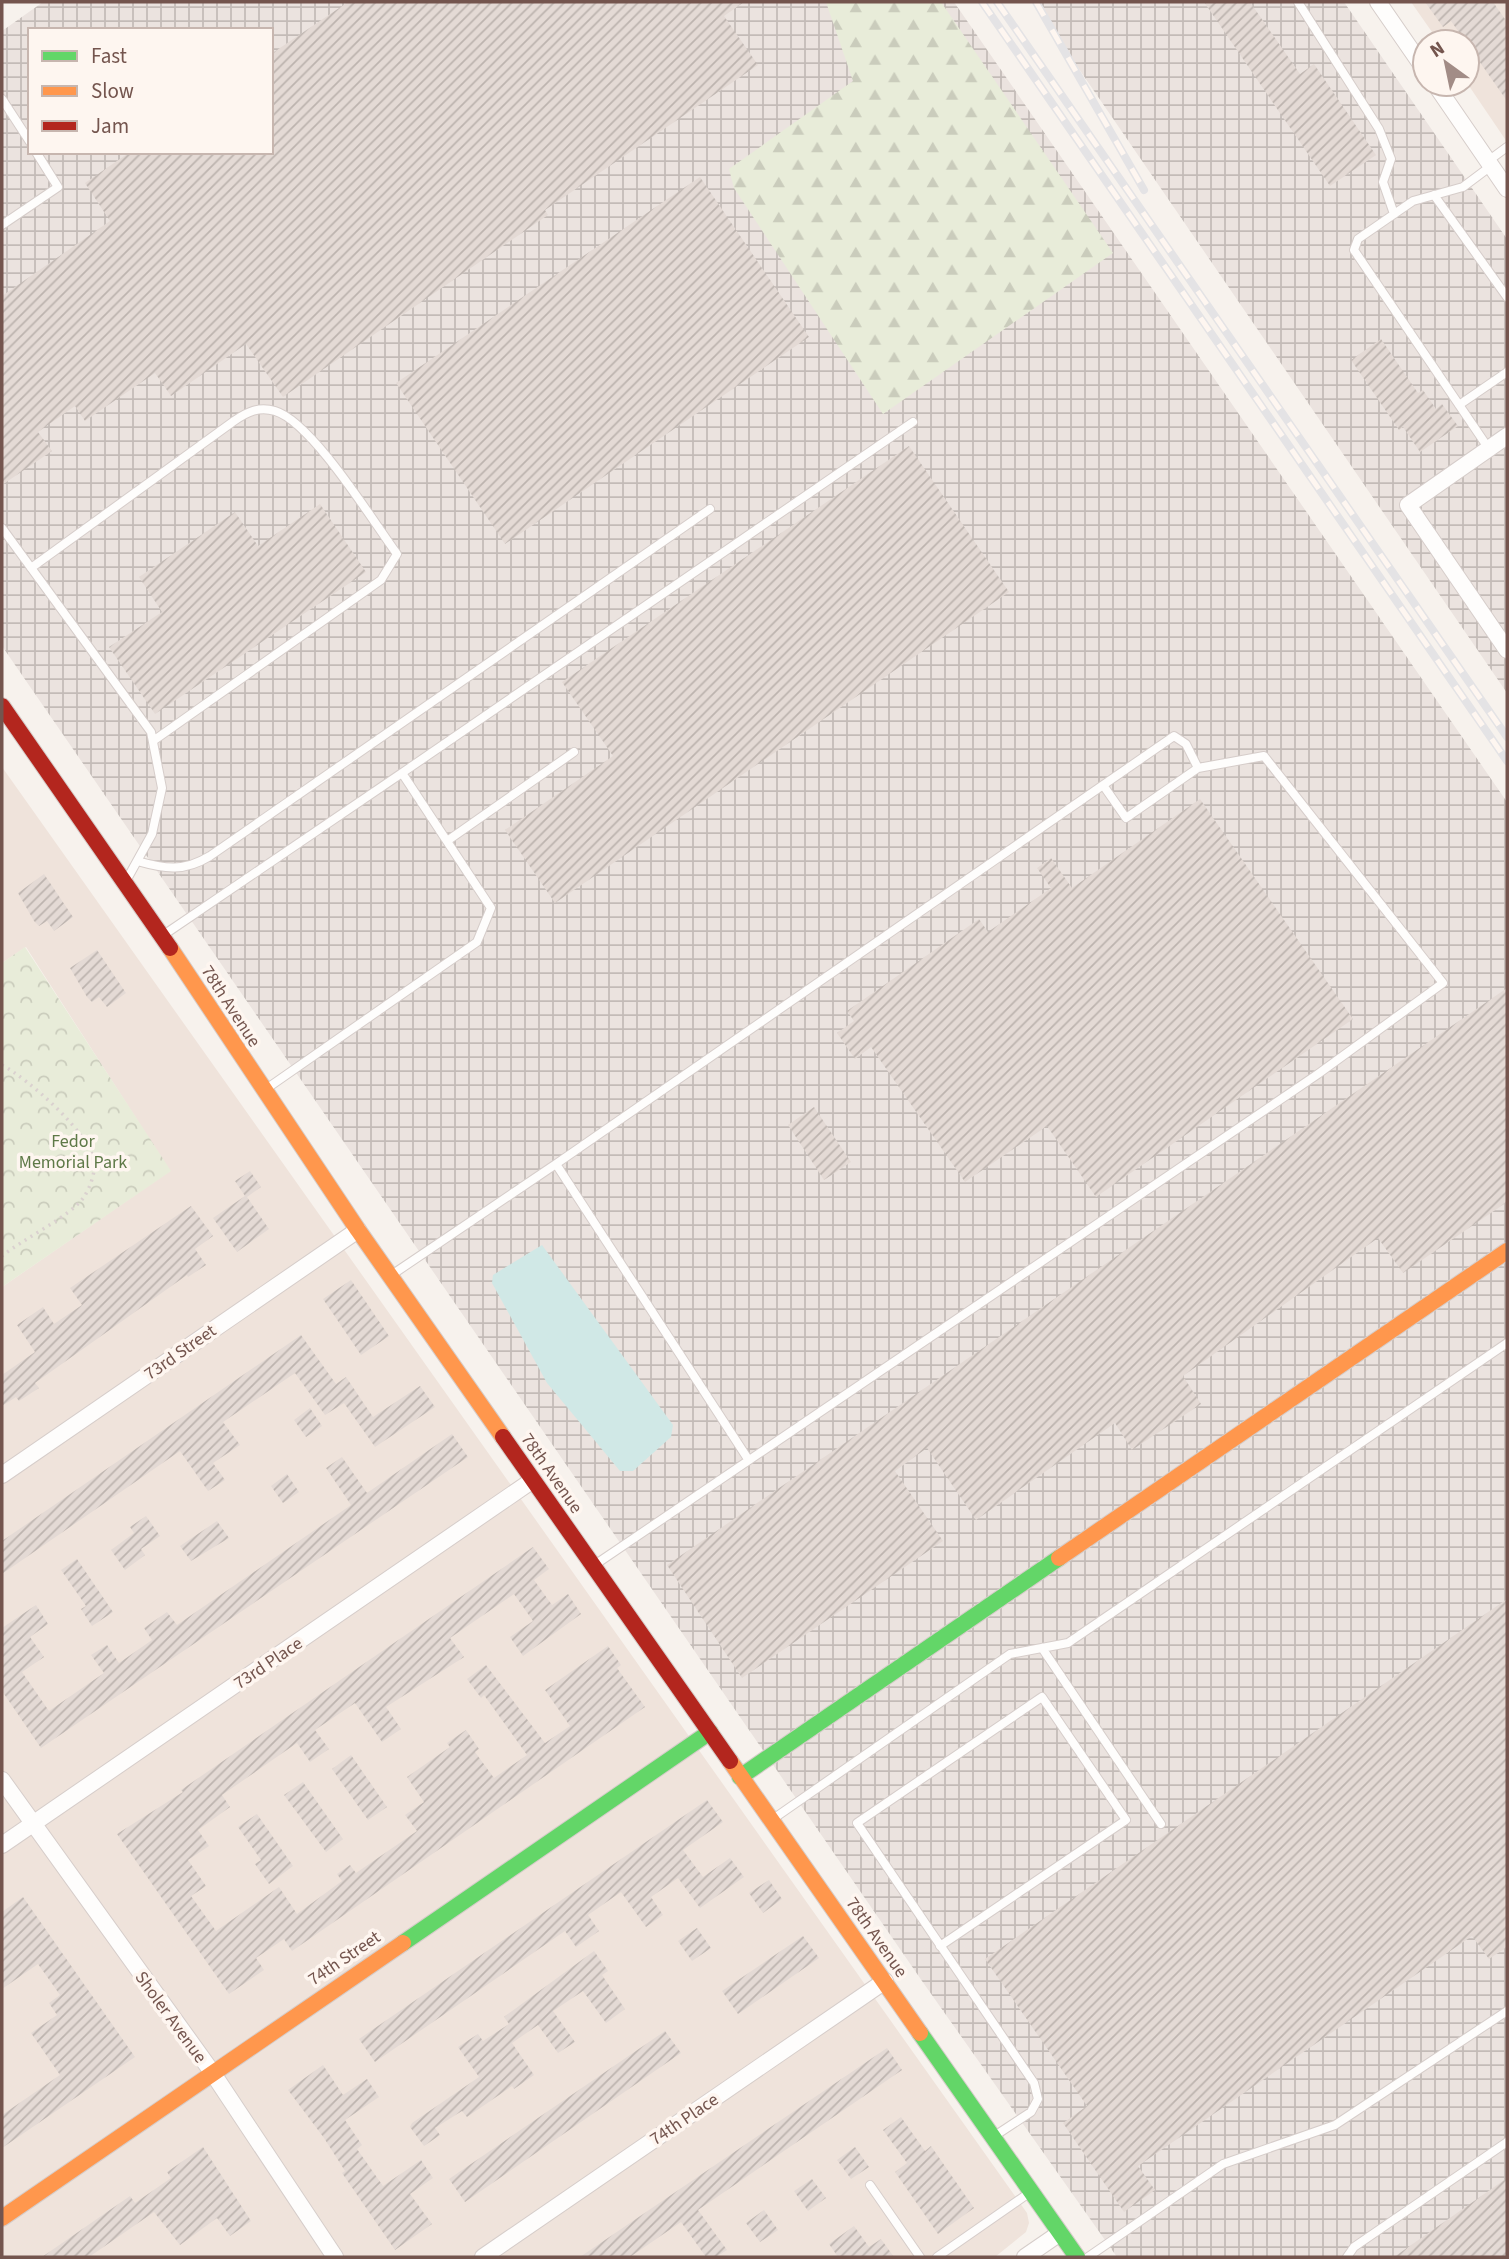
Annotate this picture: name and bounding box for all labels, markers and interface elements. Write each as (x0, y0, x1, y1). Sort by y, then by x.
legend (28, 28, 273, 154)
north arrow (1411, 28, 1481, 98)
text: N (1425, 35, 1450, 65)
text: Fast (91, 41, 127, 71)
text: Slow (91, 76, 134, 106)
text: Jam (91, 111, 129, 141)
street label: 78th Avenue (195, 961, 266, 1052)
park label: Fedor Memorial Park (19, 1129, 127, 1175)
street label: 73rd Street (139, 1318, 221, 1386)
street label: 78th Avenue (515, 1428, 588, 1519)
street label: 73rd Place (229, 1631, 308, 1696)
street label: 78th Avenue (840, 1892, 913, 1983)
street label: 74th Street (303, 1925, 385, 1992)
street label: Sholer Avenue (129, 1966, 212, 2068)
street label: 74th Place (645, 2087, 724, 2152)

